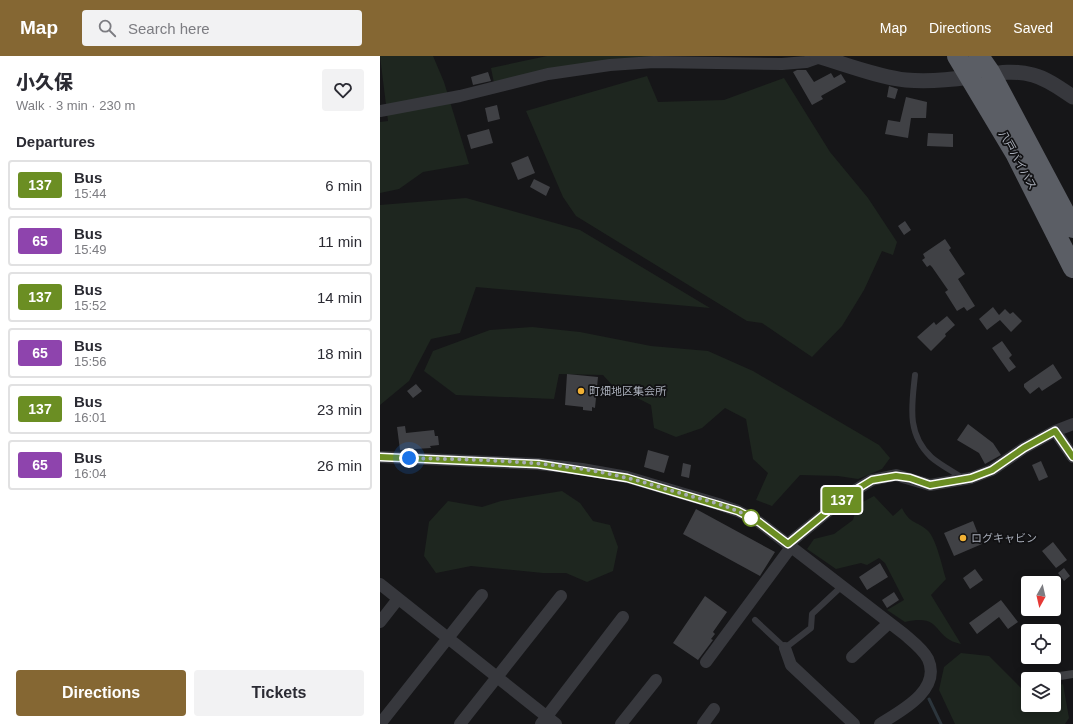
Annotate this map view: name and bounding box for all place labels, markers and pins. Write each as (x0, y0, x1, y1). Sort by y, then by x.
place label: 町畑地区集会所 (589, 385, 667, 397)
marker: 町畑地区集会所 (576, 386, 586, 396)
unlabelled marker (742, 509, 760, 527)
place label: ログキャビン (971, 532, 1037, 544)
marker: ログキャビン (958, 533, 968, 543)

